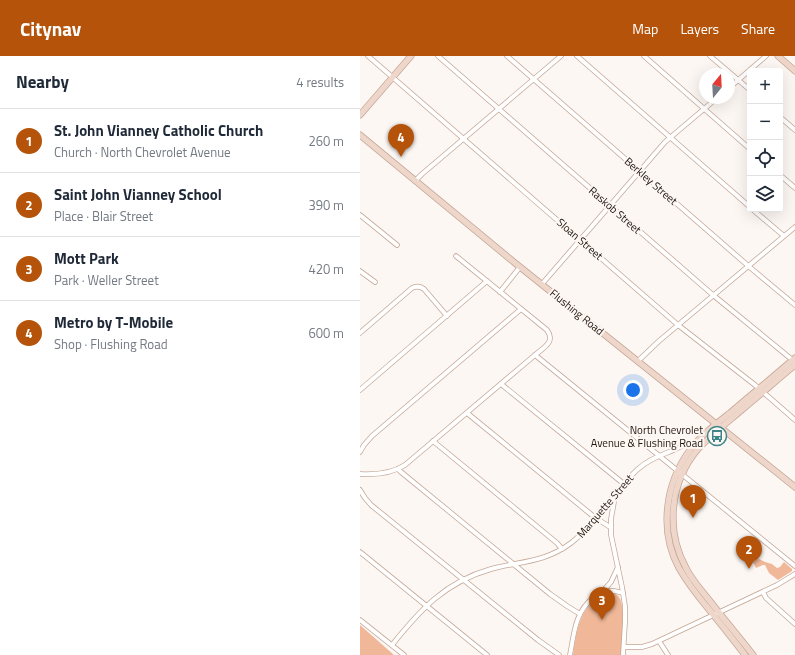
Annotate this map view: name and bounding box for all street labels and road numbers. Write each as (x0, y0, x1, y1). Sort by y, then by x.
street label: Berkley Street (621, 153, 681, 209)
street label: Raskob Street (585, 183, 645, 237)
street label: Sloan Street (553, 214, 607, 264)
street label: Flushing Road (547, 285, 608, 339)
street label: Marquette Street (573, 471, 637, 541)

